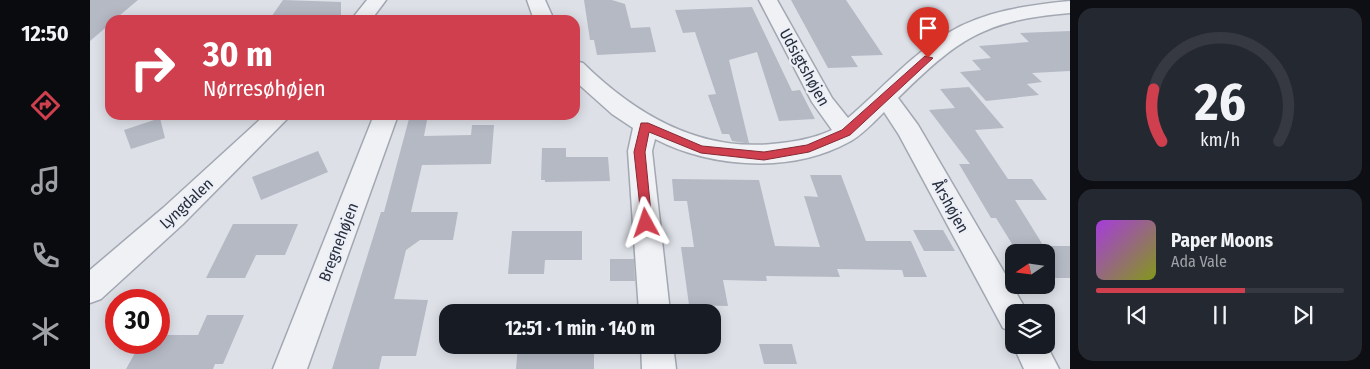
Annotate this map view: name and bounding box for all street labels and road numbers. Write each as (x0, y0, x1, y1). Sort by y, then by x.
street label: Udsigtshøjen (775, 25, 834, 109)
street label: Lyngdalen (156, 174, 217, 233)
street label: Årshøjen (928, 176, 974, 236)
street label: Bregnehøjen (315, 200, 362, 284)

